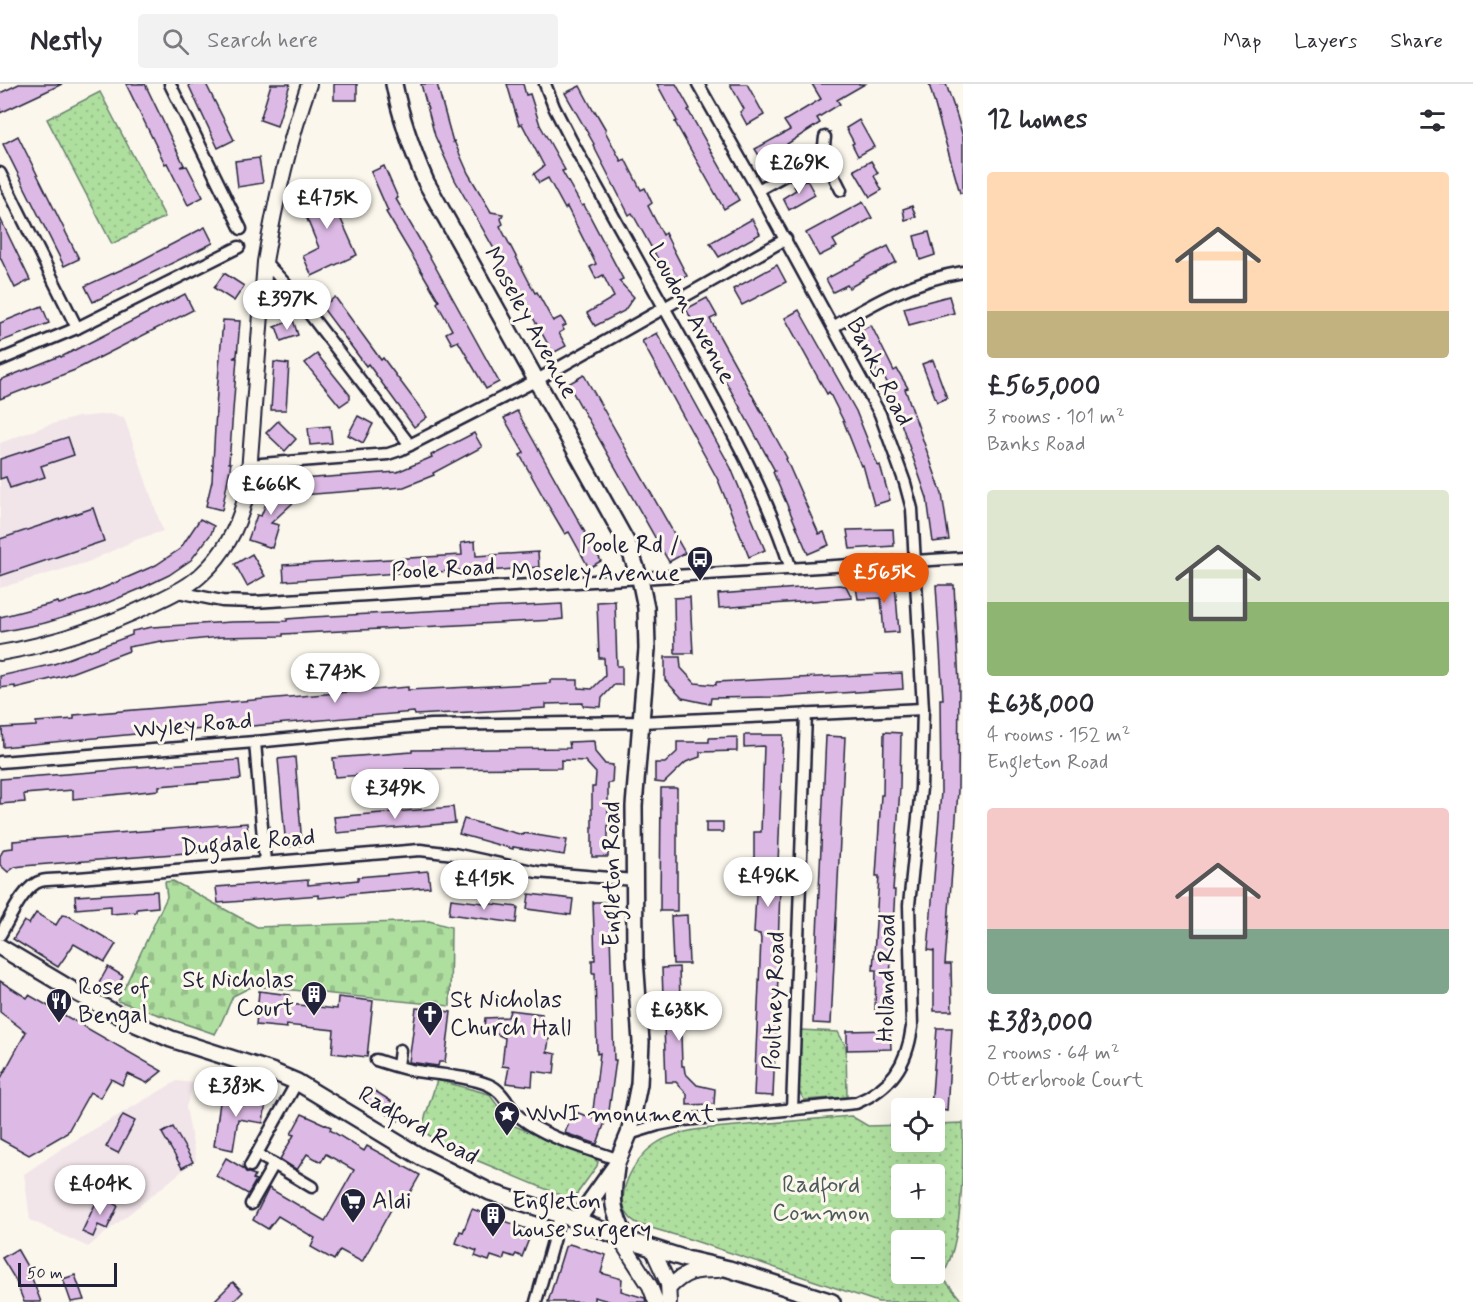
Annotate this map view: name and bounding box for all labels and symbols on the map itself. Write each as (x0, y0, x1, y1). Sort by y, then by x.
pin: £269K (757, 144, 841, 195)
pin: £475K (285, 179, 369, 230)
street label: Loudon Avenue (640, 239, 742, 390)
street label: Moseley Avenue (476, 242, 585, 404)
pin: £397K (245, 280, 329, 331)
street label: Banks Road (838, 312, 920, 432)
pin: £666K (229, 465, 313, 516)
place label: Poole Rd / Moseley Avenue (511, 530, 680, 589)
bus stop icon: Poole Rd / Moseley Avenue (685, 544, 715, 582)
street label: Poole Road (390, 552, 496, 588)
pin: £565K (842, 553, 926, 604)
pin: £743K (293, 653, 377, 704)
street label: Wyley Road (133, 705, 253, 747)
pin: £349K (353, 769, 437, 820)
street label: Engleton Road (597, 801, 631, 947)
street label: Dugdale Road (180, 822, 317, 867)
pin: £496K (726, 857, 810, 908)
pin: £415K (442, 860, 526, 911)
street label: Holland Road (870, 914, 904, 1042)
street label: Poultney Road (757, 931, 793, 1071)
place label: St Nicholas Court (182, 965, 294, 1024)
place label: Rose of Bengal (78, 972, 150, 1033)
building icon: St Nicholas Court (299, 979, 329, 1017)
place label: St Nicholas Church Hall (450, 985, 571, 1044)
restaurant icon: Rose of Bengal (44, 986, 74, 1024)
pin: £638K (637, 991, 721, 1042)
church icon: St Nicholas Church Hall (415, 999, 445, 1037)
pin: £383K (194, 1067, 278, 1118)
street label: Radford Road (351, 1079, 484, 1175)
place icon: WWI monument (492, 1099, 522, 1137)
place label: WWI monument (526, 1099, 715, 1130)
pin: £404K (58, 1165, 142, 1216)
park label: Radford Common (772, 1170, 870, 1229)
supermarket icon: Aldi (338, 1186, 368, 1224)
place label: Aldi (372, 1186, 411, 1217)
place label: Engleton house surgery (512, 1186, 651, 1245)
building icon: Engleton house surgery (478, 1200, 508, 1238)
scale bar (18, 1260, 117, 1288)

